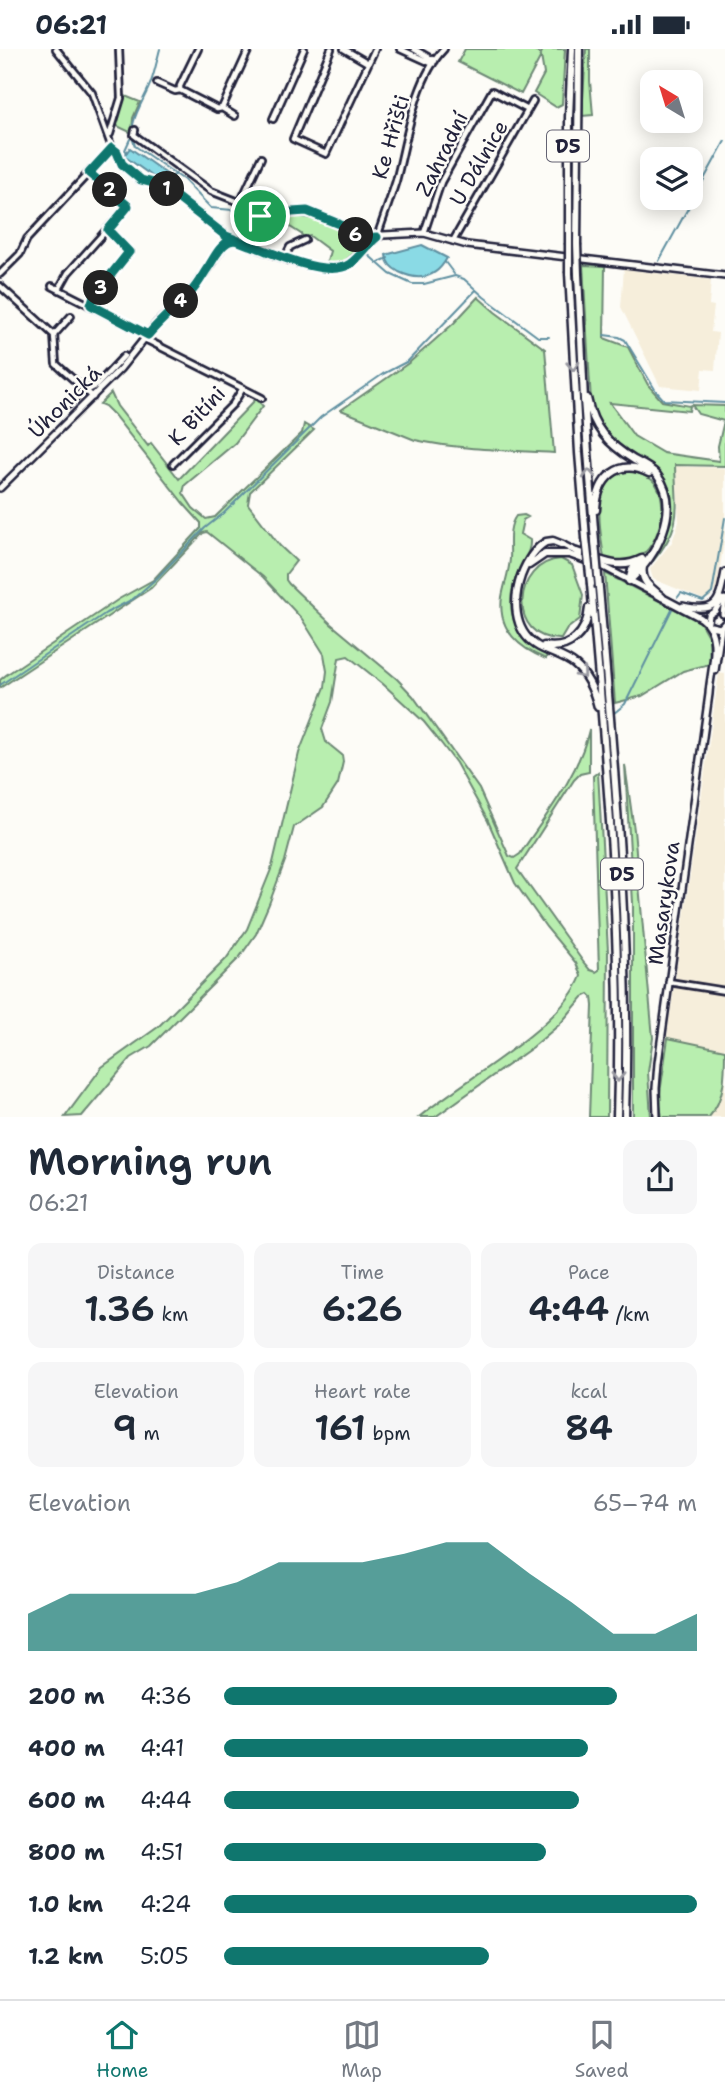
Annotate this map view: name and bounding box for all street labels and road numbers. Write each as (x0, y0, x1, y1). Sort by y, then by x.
street label: Ke Hřišti (366, 92, 416, 182)
street label: Zahradní (409, 107, 475, 201)
street label: U Dálnice (443, 115, 515, 211)
road number: D5 (547, 131, 589, 162)
street label: Úhonická (22, 359, 108, 445)
street label: K Bitíni (162, 380, 232, 452)
street label: Masarykova (641, 839, 687, 967)
road number: D5 (601, 859, 643, 889)

